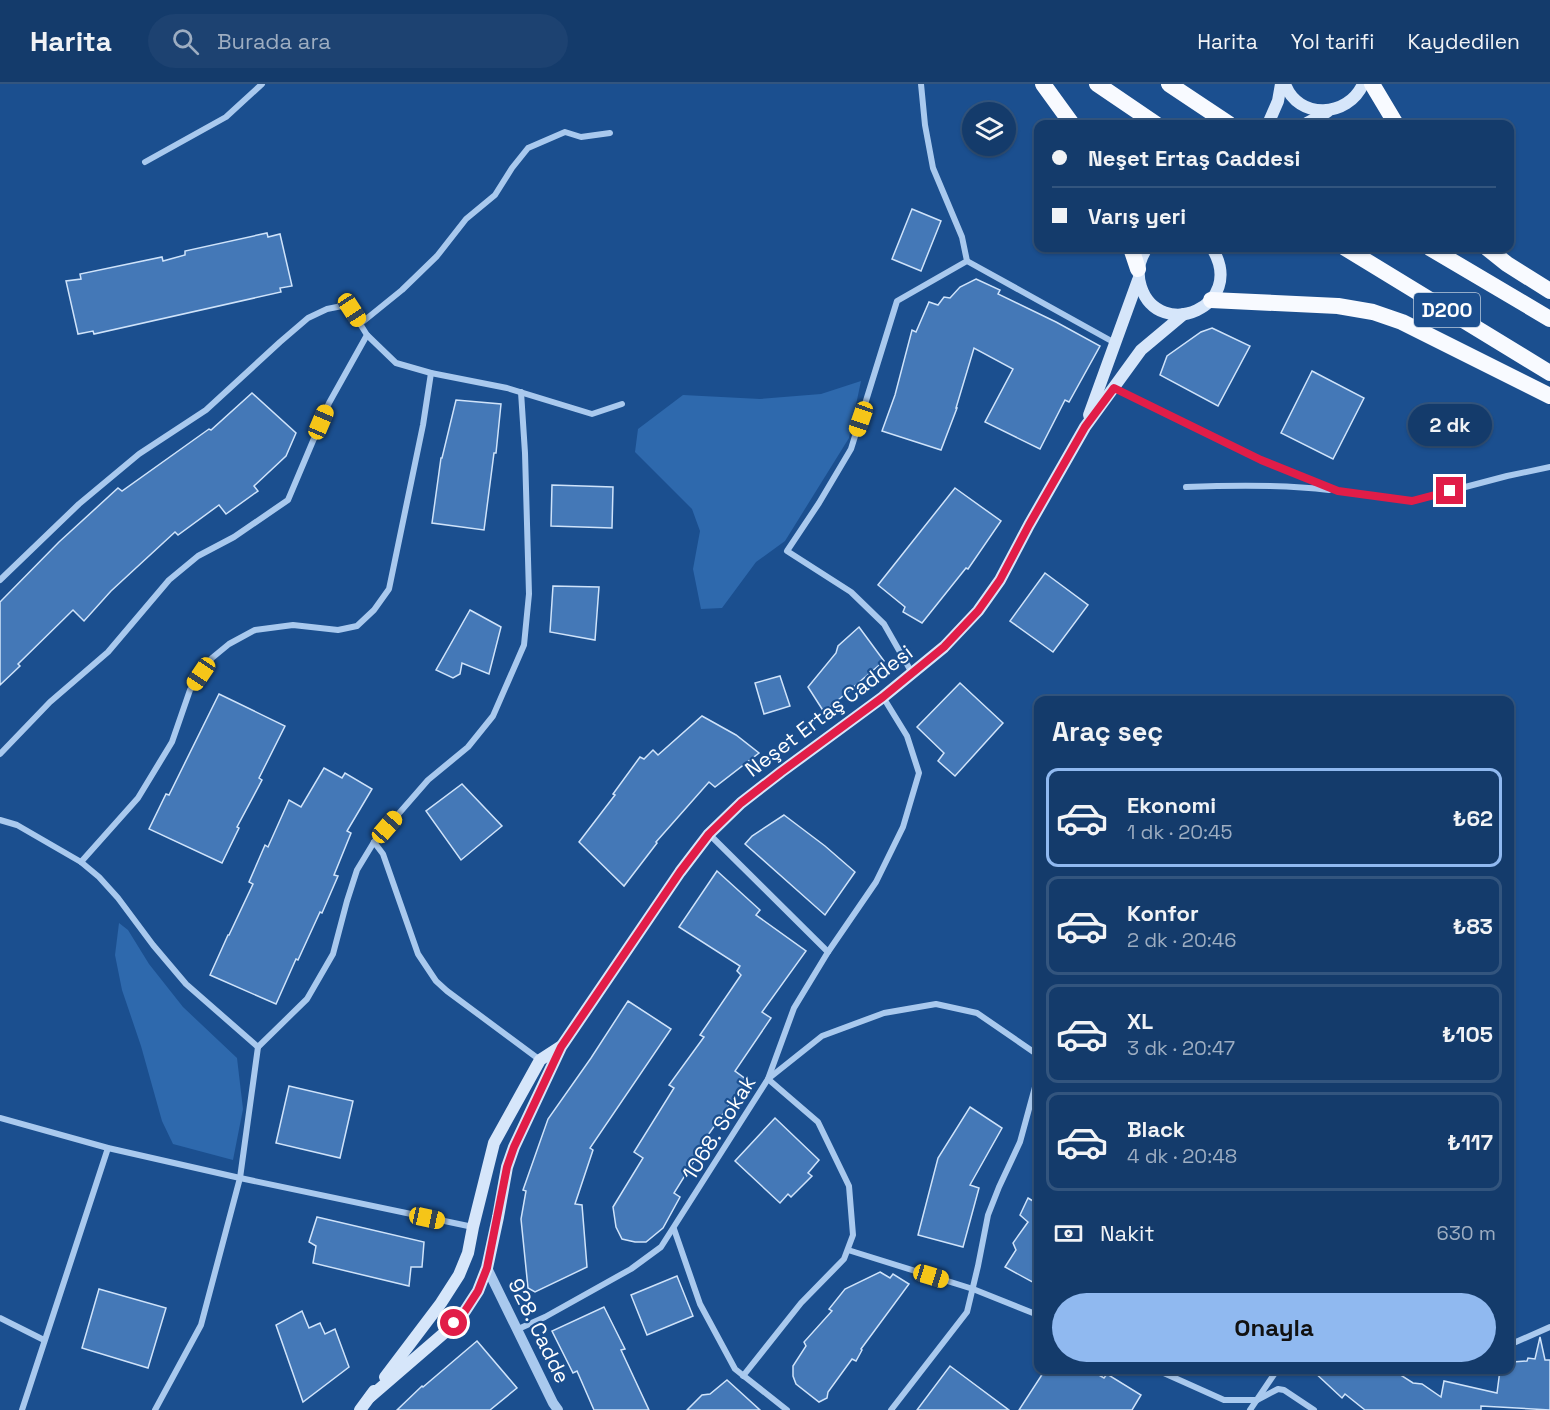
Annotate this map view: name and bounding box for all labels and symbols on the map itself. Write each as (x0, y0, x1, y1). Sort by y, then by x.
car (335, 290, 369, 330)
road number: D200 (1414, 293, 1480, 327)
car (847, 399, 875, 439)
car (306, 402, 336, 442)
callout: 2 dk (1408, 404, 1492, 446)
route end (1436, 477, 1463, 504)
street label: Neşet Ertaş Caddesi (739, 639, 918, 783)
car (183, 654, 219, 694)
car (368, 808, 406, 846)
street label: 1068. Sokak (676, 1070, 761, 1185)
car (408, 1205, 446, 1231)
car (911, 1262, 951, 1290)
street label: 928. Cadde (502, 1274, 576, 1388)
route start (440, 1309, 467, 1336)

